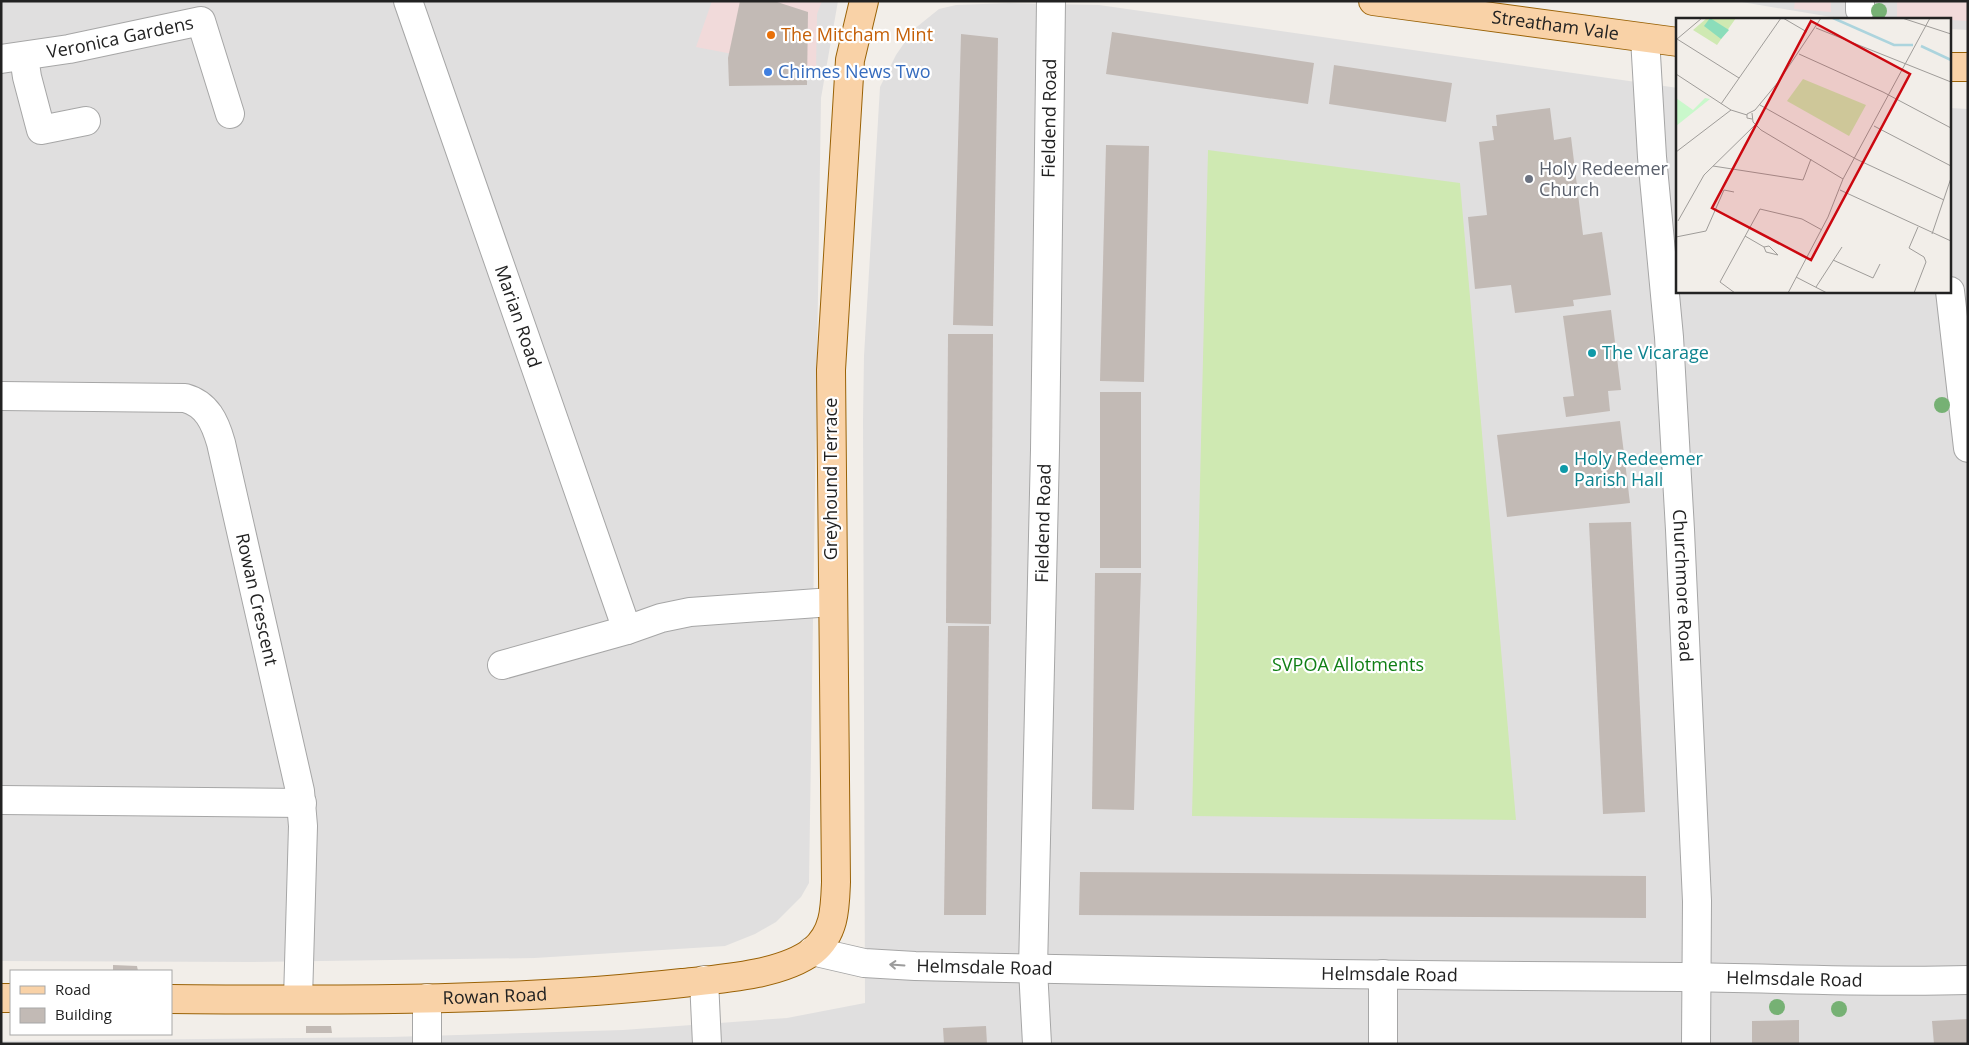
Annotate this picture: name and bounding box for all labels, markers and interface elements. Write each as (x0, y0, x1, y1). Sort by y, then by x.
street label: Streatham Vale (1490, 4, 1621, 45)
street label: Veronica Gardens (45, 10, 195, 63)
inset map (1676, 18, 1952, 292)
place label: The Mitcham Mint (781, 22, 933, 46)
marker: The Mitcham Mint (765, 29, 777, 41)
street label: Fieldend Road (1036, 58, 1061, 178)
place label: Chimes News Two (778, 59, 931, 83)
marker: Chimes News Two (762, 66, 774, 78)
place label: Holy Redeemer Church (1539, 156, 1669, 201)
marker: Holy Redeemer Church (1523, 173, 1535, 185)
street label: Marian Road (490, 262, 548, 370)
place label: The Vicarage (1602, 340, 1709, 364)
marker: The Vicarage (1586, 347, 1598, 359)
street label: Greyhound Terrace (818, 398, 842, 560)
place label: Holy Redeemer Parish Hall (1574, 446, 1704, 491)
street label: Fieldend Road (1029, 463, 1056, 583)
marker: Holy Redeemer Parish Hall (1558, 463, 1570, 475)
street label: Churchmore Road (1668, 508, 1699, 663)
street label: Rowan Crescent (231, 531, 284, 668)
park label: SVPOA Allotments (1272, 652, 1424, 676)
street label: Helmsdale Road (916, 953, 1053, 980)
one-way arrow (889, 960, 905, 970)
street label: Helmsdale Road (1321, 961, 1458, 986)
street label: Helmsdale Road (1726, 965, 1863, 992)
legend (10, 970, 172, 1035)
text: Road (55, 979, 91, 999)
street label: Rowan Road (442, 981, 548, 1009)
text: Building (55, 1004, 112, 1024)

